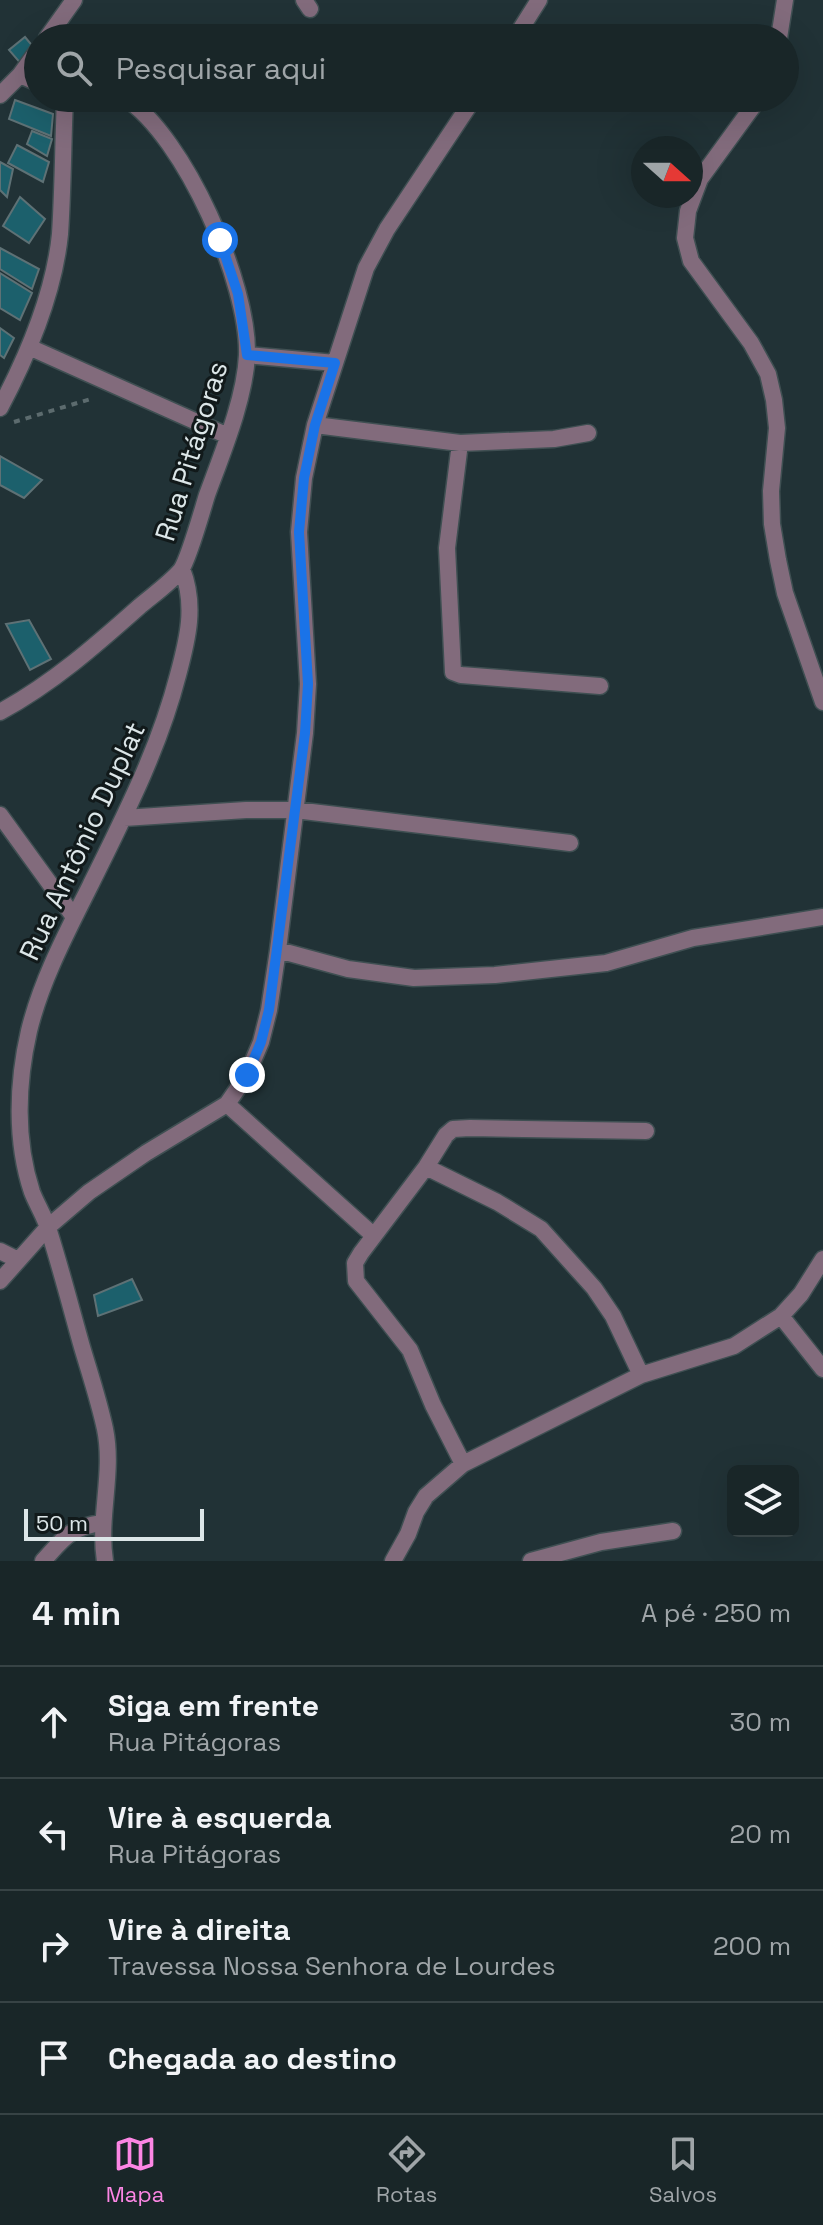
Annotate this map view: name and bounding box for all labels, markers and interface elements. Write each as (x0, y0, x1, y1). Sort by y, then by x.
search box (24, 24, 799, 112)
icon: search (52, 46, 96, 90)
text: Pesquisar aqui (116, 49, 326, 88)
north arrow (631, 136, 703, 208)
route start (202, 222, 238, 258)
street label: Rua Pitágoras (147, 357, 235, 545)
street label: Rua Antônio Duplat (11, 716, 153, 966)
route end (229, 1057, 265, 1093)
map controls (727, 1465, 799, 1537)
button: layers (727, 1465, 799, 1537)
scale bar (24, 1505, 204, 1541)
text: 50 m (36, 1509, 88, 1537)
text: 4 min (32, 1592, 121, 1635)
text: A pé · 250 m (641, 1596, 791, 1630)
text: Siga em frente (108, 1686, 319, 1725)
icon: ahead (32, 1700, 76, 1744)
text: 30 m (730, 1705, 791, 1739)
text: Rua Pitágoras (108, 1725, 281, 1759)
text: Vire à esquerda (108, 1798, 332, 1837)
icon: left (32, 1812, 76, 1856)
text: 20 m (730, 1817, 791, 1851)
text: Rua Pitágoras (108, 1837, 281, 1871)
text: Vire à direita (108, 1910, 291, 1949)
icon: right (32, 1924, 76, 1968)
text: 200 m (713, 1929, 791, 1963)
text: Travessa Nossa Senhora de Lourdes (108, 1949, 555, 1983)
icon: arrive (32, 2036, 76, 2080)
text: Chegada ao destino (108, 2039, 397, 2078)
tab: Mapa (106, 2132, 164, 2208)
tab: Rotas (376, 2132, 437, 2208)
tab: Salvos (649, 2132, 717, 2208)

